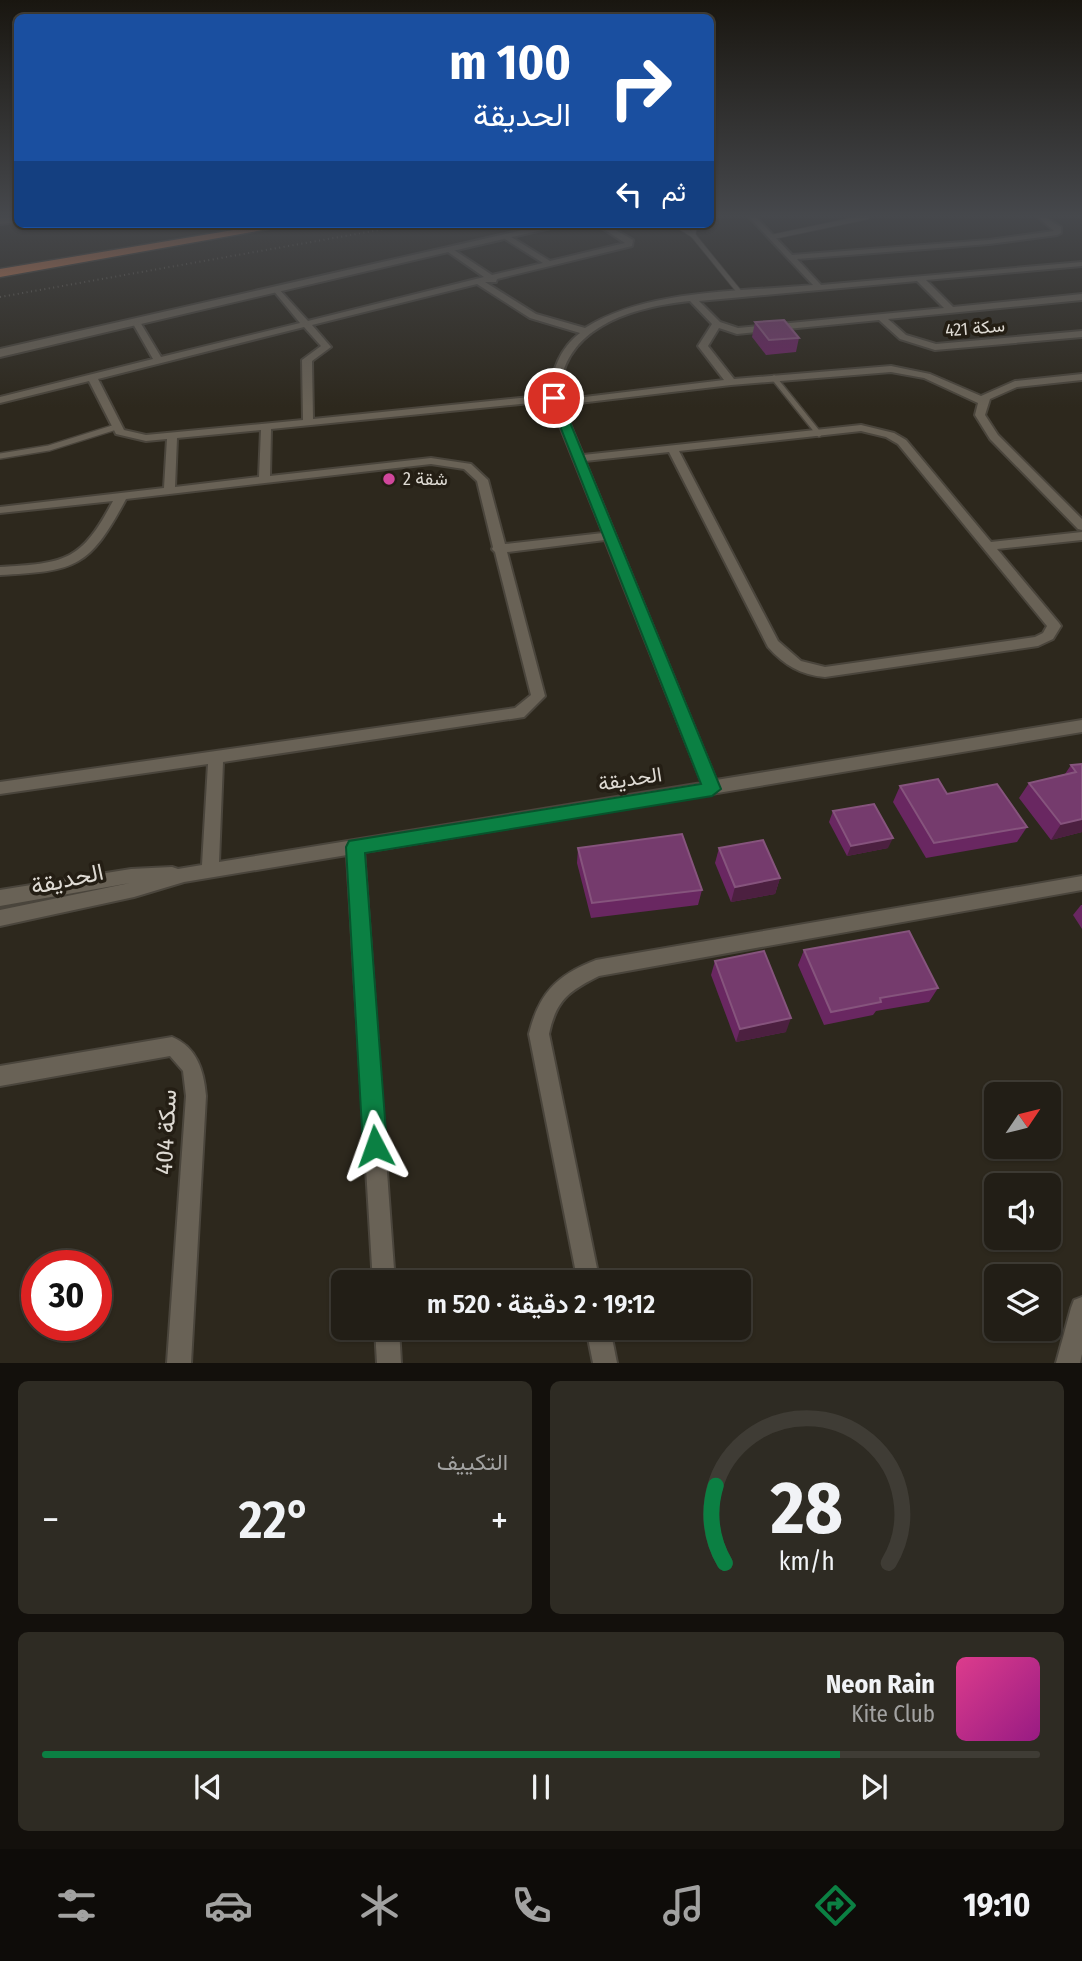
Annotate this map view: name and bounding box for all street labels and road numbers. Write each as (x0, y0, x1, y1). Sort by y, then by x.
street label: سكة 421 (944, 314, 1006, 342)
street label: الحديقة (596, 761, 664, 797)
street label: الحديقة (28, 858, 106, 900)
street label: سكة 404 (150, 1089, 182, 1175)

